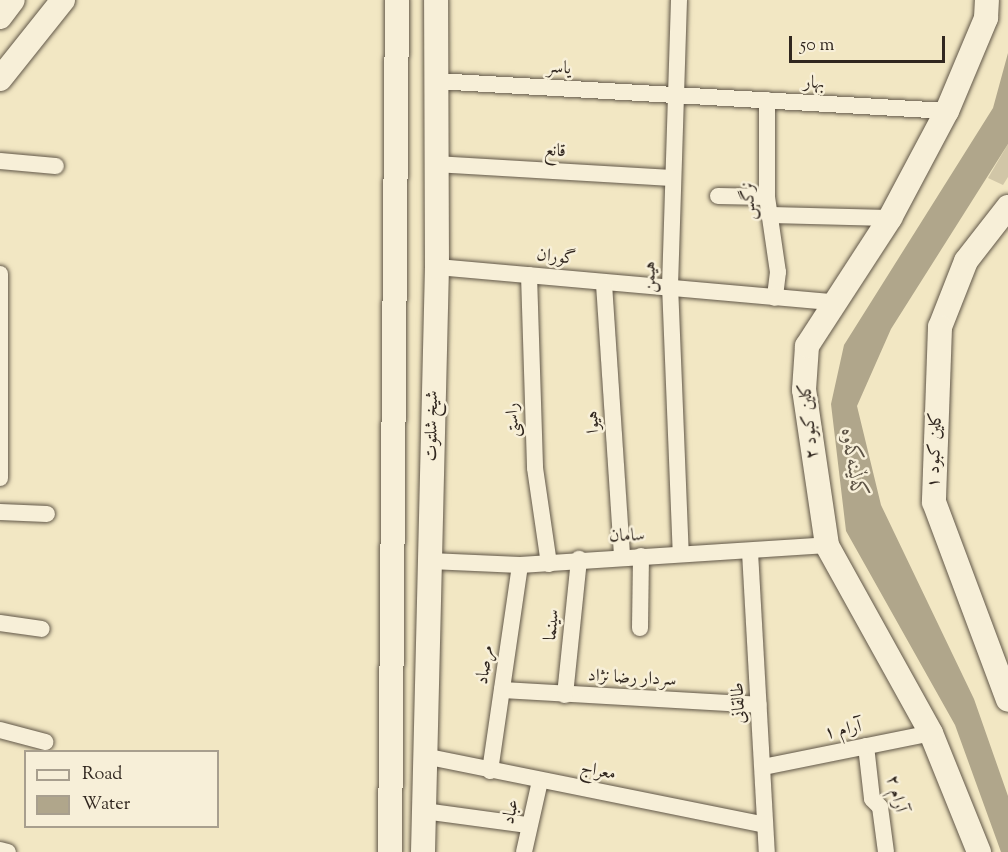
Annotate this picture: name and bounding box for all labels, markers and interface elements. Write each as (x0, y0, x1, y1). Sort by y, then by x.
scale bar (792, 24, 948, 62)
text: 50 m (800, 33, 834, 59)
street label: یاسر (546, 57, 572, 81)
street label: بهار (803, 72, 825, 96)
street label: قانع (544, 141, 566, 163)
street label: نرگس (738, 181, 762, 221)
street label: گوران (535, 245, 577, 271)
street label: هیمن (640, 261, 662, 293)
street label: کلین کبود ۲ (795, 382, 825, 460)
street label: شیخ شلتوت (422, 390, 444, 462)
street label: راستی (503, 402, 525, 438)
street label: هیوا (582, 410, 606, 434)
street label: کلین کبود ۱ (924, 411, 948, 489)
water label: کەڵینەکەوە (835, 427, 869, 501)
street label: سامان (609, 526, 645, 548)
street label: سینما (541, 608, 565, 642)
street label: مرصاد (473, 644, 499, 686)
street label: سردار رضا نژاد (587, 666, 677, 692)
street label: طالقانی (728, 682, 752, 724)
street label: آرام ۱ (823, 717, 863, 745)
legend (24, 750, 219, 828)
street label: معراج (578, 758, 618, 786)
text: Road (82, 762, 122, 788)
street label: آرام ۲ (880, 773, 910, 815)
text: Water (82, 792, 130, 818)
street label: عباد (499, 797, 525, 827)

